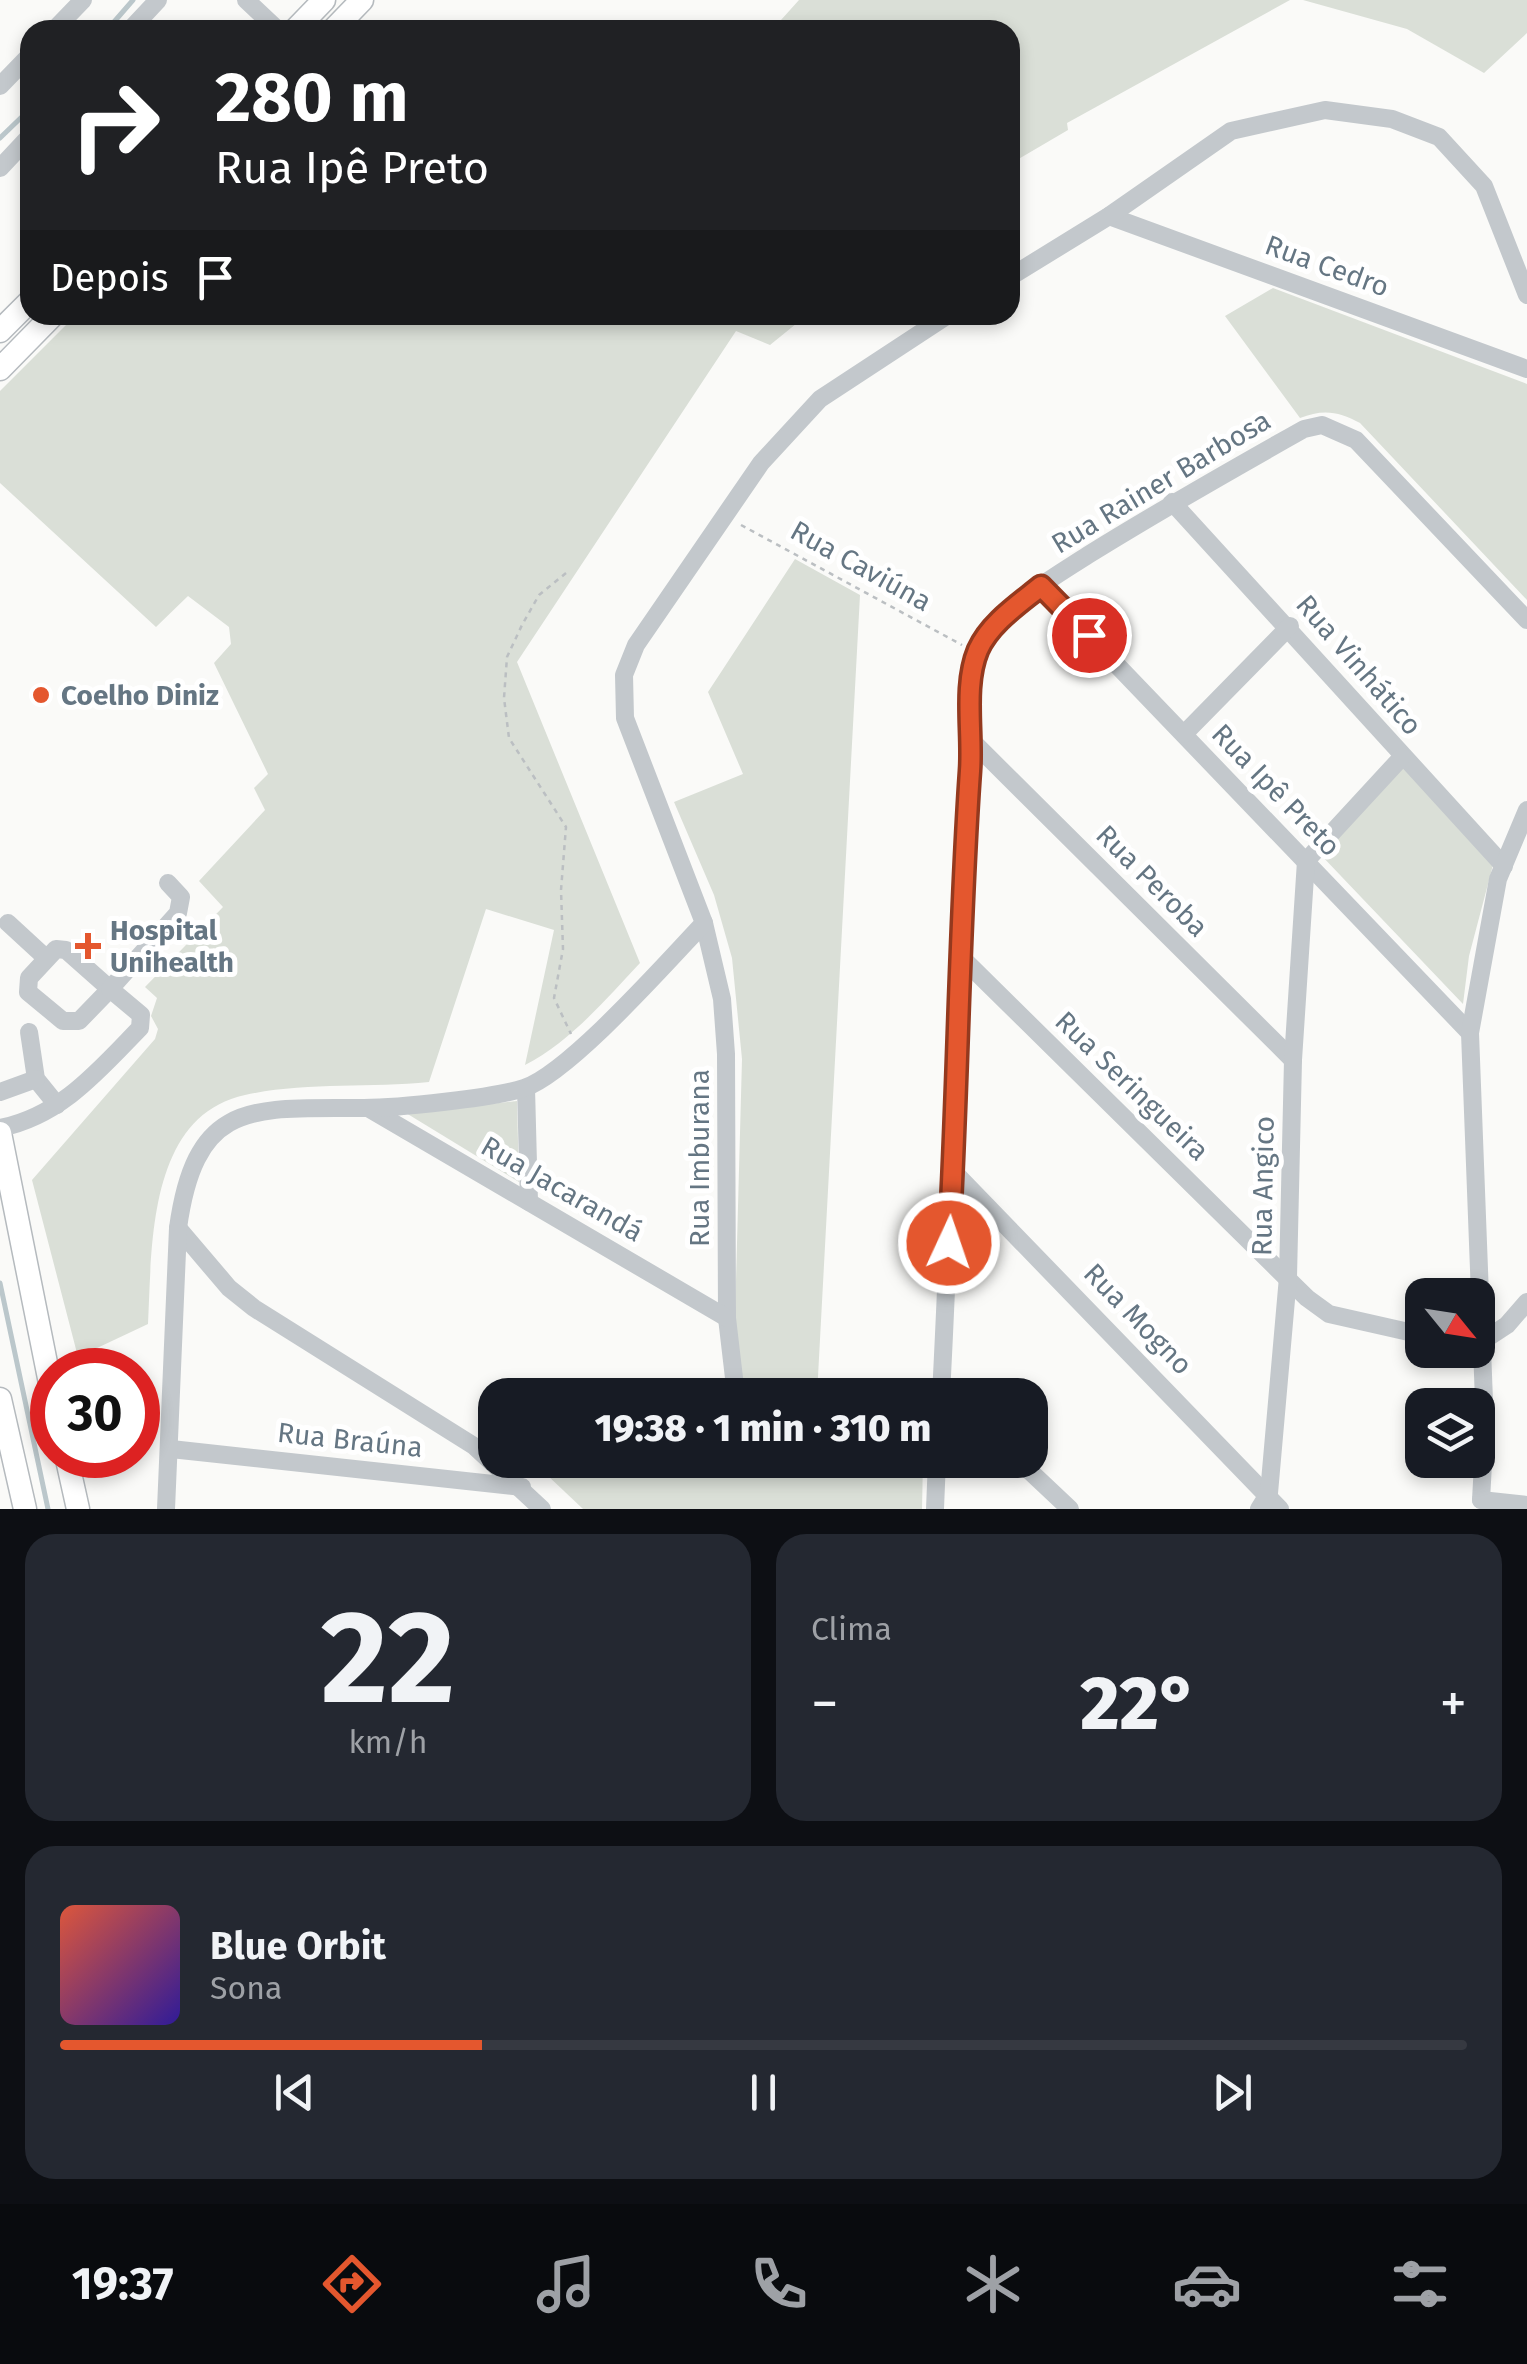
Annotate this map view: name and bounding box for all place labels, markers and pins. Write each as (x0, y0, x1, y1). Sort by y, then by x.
pin (1047, 593, 1132, 678)
place label: Coelho Diniz (61, 679, 219, 712)
marker: Coelho Diniz (30, 684, 52, 706)
place label: Hospital Unihealth (110, 914, 234, 979)
marker: Hospital Unihealth (75, 933, 101, 959)

